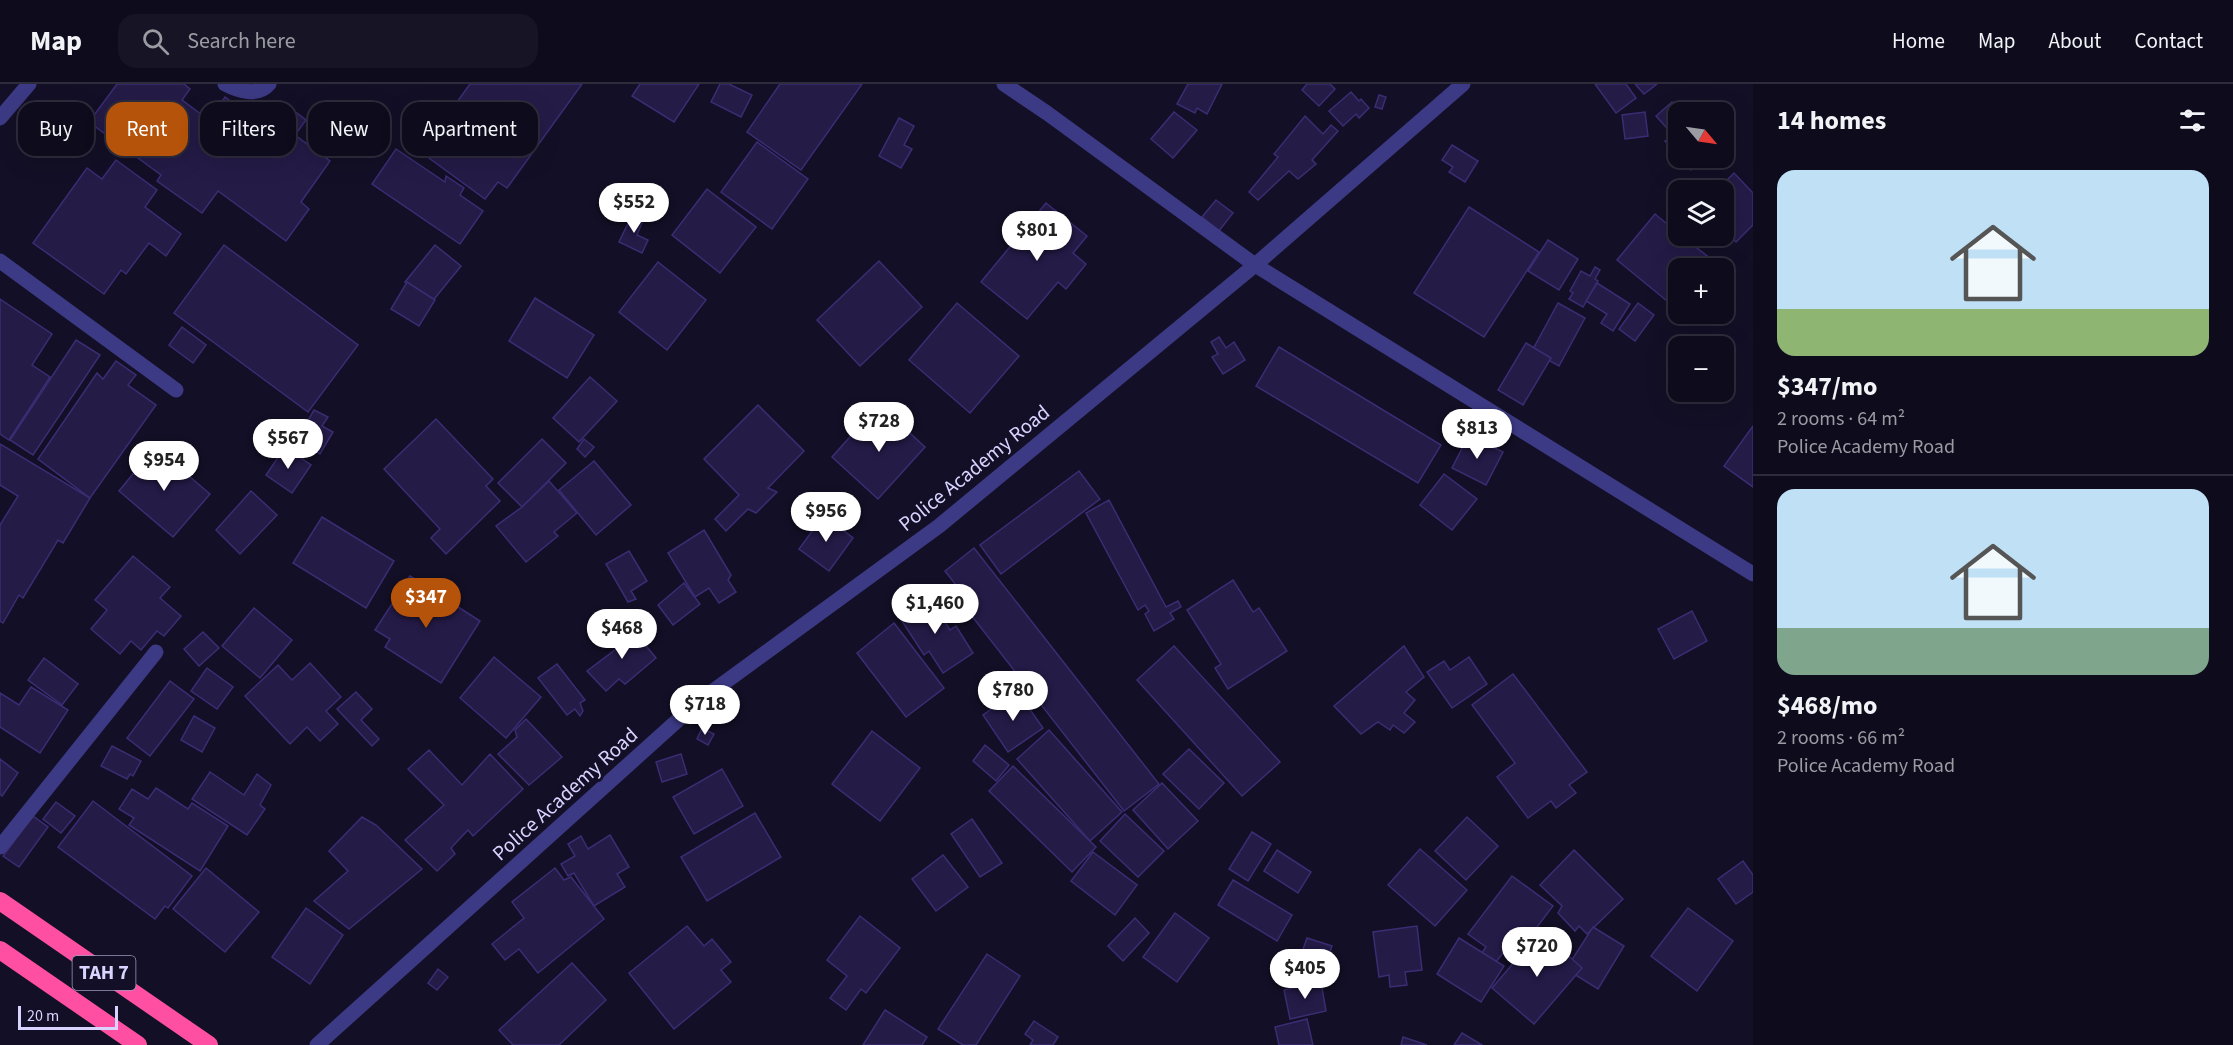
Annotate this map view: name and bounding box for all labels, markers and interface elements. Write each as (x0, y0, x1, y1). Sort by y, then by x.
search box (118, 14, 538, 68)
text: Map (30, 21, 82, 61)
icon: search (139, 25, 172, 58)
text: Search here (187, 25, 296, 57)
text: Home (1892, 26, 1945, 56)
text: Map (1978, 26, 2016, 56)
text: About (2049, 26, 2101, 56)
text: Contact (2134, 26, 2203, 56)
chip: Buy (18, 102, 94, 156)
chip: Rent (106, 102, 188, 156)
chip: Filters (200, 102, 296, 156)
chip: New (308, 102, 390, 156)
chip: Apartment (402, 102, 538, 156)
north arrow (1668, 102, 1734, 168)
map controls (1668, 102, 1734, 402)
text: 14 homes (1777, 102, 1886, 139)
icon: filters (2176, 104, 2209, 137)
button: layers (1668, 180, 1734, 246)
pin: $552 (598, 183, 670, 234)
text: $552 (613, 188, 655, 216)
icon: home (1939, 209, 2047, 317)
pin: $801 (1001, 211, 1073, 262)
text: $801 (1016, 216, 1058, 244)
button: + (1668, 258, 1734, 324)
button: − (1668, 336, 1734, 402)
text: $347/mo (1777, 368, 1877, 405)
street label: Police Academy Road (892, 398, 1056, 538)
pin: $728 (843, 402, 915, 453)
text: 2 rooms · 64 m² (1777, 405, 1905, 433)
text: $728 (858, 407, 900, 435)
pin: $813 (1441, 409, 1513, 460)
text: $813 (1456, 414, 1498, 442)
pin: $567 (252, 419, 324, 470)
text: $567 (267, 424, 309, 452)
text: Police Academy Road (1777, 433, 1955, 461)
pin: $954 (128, 441, 200, 492)
text: $954 (143, 446, 185, 474)
pin: $956 (790, 492, 862, 543)
text: $956 (805, 497, 847, 525)
icon: home (1939, 528, 2047, 636)
pin: $347 (390, 578, 462, 629)
text: $347 (405, 583, 447, 611)
pin: $1,460 (886, 584, 984, 635)
text: $1,460 (906, 589, 964, 617)
pin: $468 (586, 609, 658, 660)
text: $468 (601, 614, 643, 642)
pin: $780 (977, 671, 1049, 722)
text: $780 (992, 676, 1034, 704)
pin: $718 (669, 685, 741, 736)
text: $468/mo (1777, 687, 1877, 724)
text: $718 (684, 690, 726, 718)
street label: Police Academy Road (485, 720, 645, 868)
text: 2 rooms · 66 m² (1777, 724, 1905, 752)
text: Police Academy Road (1777, 752, 1955, 780)
pin: $720 (1501, 927, 1573, 978)
text: $720 (1516, 932, 1558, 960)
pin: $405 (1269, 949, 1341, 1000)
text: $405 (1284, 954, 1326, 982)
road number: TAH 7 (72, 956, 136, 990)
scale bar (18, 1003, 118, 1030)
text: 20 m (27, 1005, 59, 1027)

